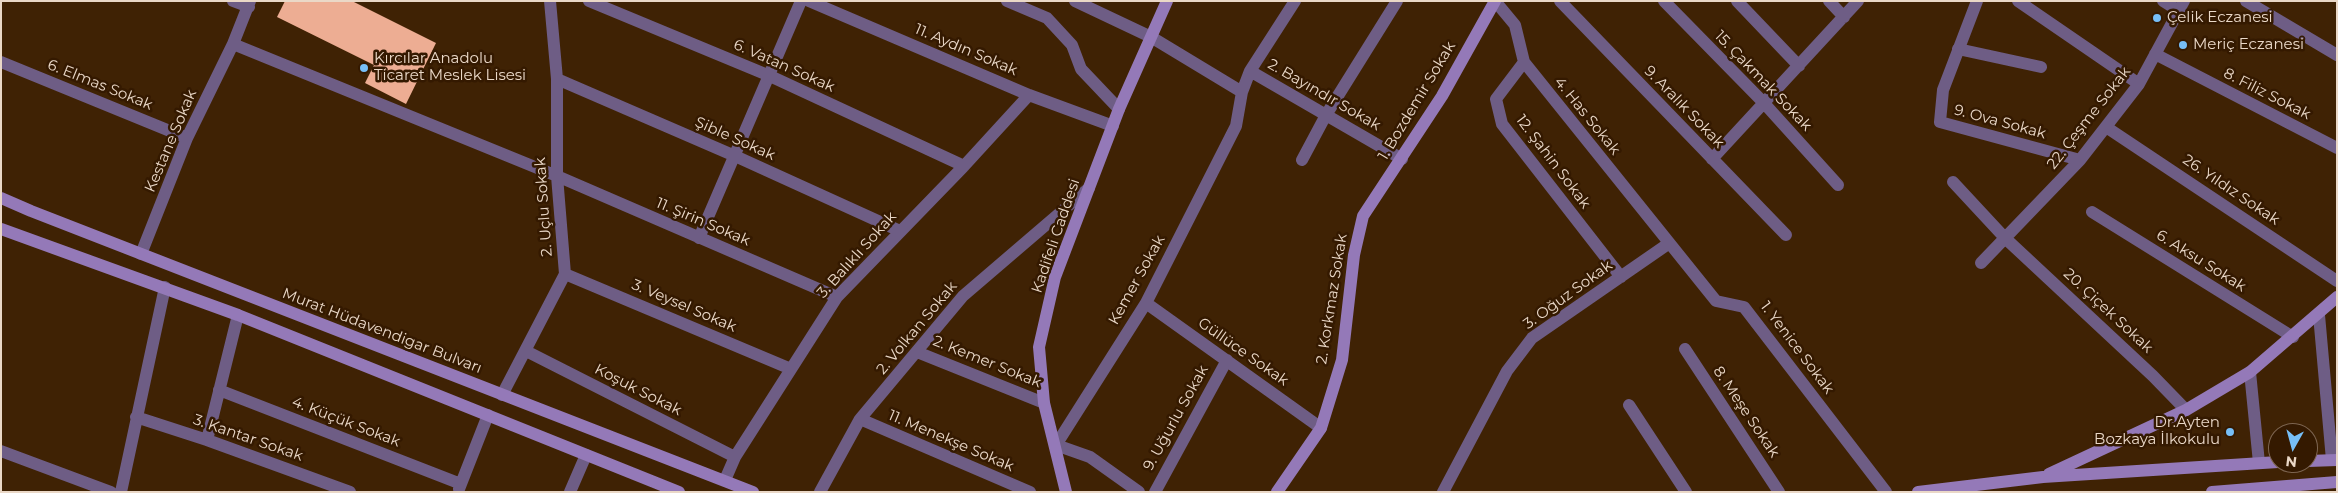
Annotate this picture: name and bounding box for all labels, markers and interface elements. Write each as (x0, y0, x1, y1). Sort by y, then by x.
place label: Çelik Eczanesi (2167, 9, 2273, 27)
marker: Çelik Eczanesi (2151, 12, 2163, 24)
street label: 11. Aydın Sokak (912, 20, 1020, 80)
street label: 15. Çakmak Sokak (1711, 27, 1815, 135)
street label: 6. Vatan Sokak (731, 36, 837, 96)
place label: Meriç Eczanesi (2193, 36, 2304, 54)
street label: 1. Bozdemir Sokak (1375, 38, 1459, 164)
marker: Meriç Eczanesi (2177, 39, 2189, 51)
place label: Kırcılar Anadolu Ticaret Meslek Lisesi (374, 50, 526, 85)
street label: 2. Bayındır Sokak (1264, 55, 1384, 135)
street label: 6. Elmas Sokak (45, 56, 155, 114)
marker: Kırcılar Anadolu Ticaret Meslek Lisesi (358, 62, 370, 74)
street label: 9. Aralık Sokak (1640, 62, 1728, 152)
street label: 22. Çeşme Sokak (2043, 63, 2135, 173)
street label: 8. Filiz Sokak (2220, 64, 2314, 124)
street label: 4. Has Sokak (1550, 73, 1624, 159)
street label: Kestane Sokak (141, 87, 201, 195)
street label: 9. Ova Sokak (1952, 101, 2048, 143)
street label: 12. Şahin Sokak (1512, 112, 1594, 212)
street label: Şible Sokak (692, 113, 778, 165)
street label: 26. Yıldız Sokak (2179, 151, 2283, 229)
street label: 2. Uçlu Sokak (532, 157, 556, 257)
street label: Kadifeli Caddesi (1028, 177, 1084, 295)
street label: 11. Şirin Sokak (653, 194, 753, 250)
street label: 3. Balıklı Sokak (813, 208, 901, 302)
street label: 6. Aksu Sokak (2153, 226, 2249, 296)
street label: Kemer Sokak (1105, 232, 1169, 328)
street label: 2. Korkmaz Sokak (1313, 232, 1351, 366)
street label: 3. Oğuz Sokak (1520, 257, 1616, 333)
street label: 20. Çiçek Sokak (2060, 265, 2156, 357)
street label: 3. Veysel Sokak (629, 276, 739, 336)
street label: 2. Volkan Sokak (873, 278, 961, 378)
street label: Murat Hüdavendigar Bulvarı (280, 285, 484, 377)
street label: 1. Yenice Sokak (1756, 298, 1838, 398)
street label: Güllüce Sokak (1194, 314, 1292, 390)
street label: 2. Kemer Sokak (930, 332, 1044, 392)
street label: Koşuk Sokak (591, 360, 685, 420)
street label: 9. Uğurlu Sokak (1140, 362, 1212, 474)
street label: 8. Meşe Sokak (1709, 363, 1783, 461)
street label: 4. Küçük Sokak (289, 393, 403, 451)
street label: 11. Menekşe Sokak (885, 406, 1017, 476)
street label: 3. Kantar Sokak (191, 411, 305, 465)
place label: Dr.Ayten Bozkaya İlkokulu (2094, 414, 2220, 449)
north arrow (2268, 423, 2318, 473)
marker: Dr.Ayten Bozkaya İlkokulu (2224, 426, 2236, 438)
text: N (2285, 452, 2298, 472)

